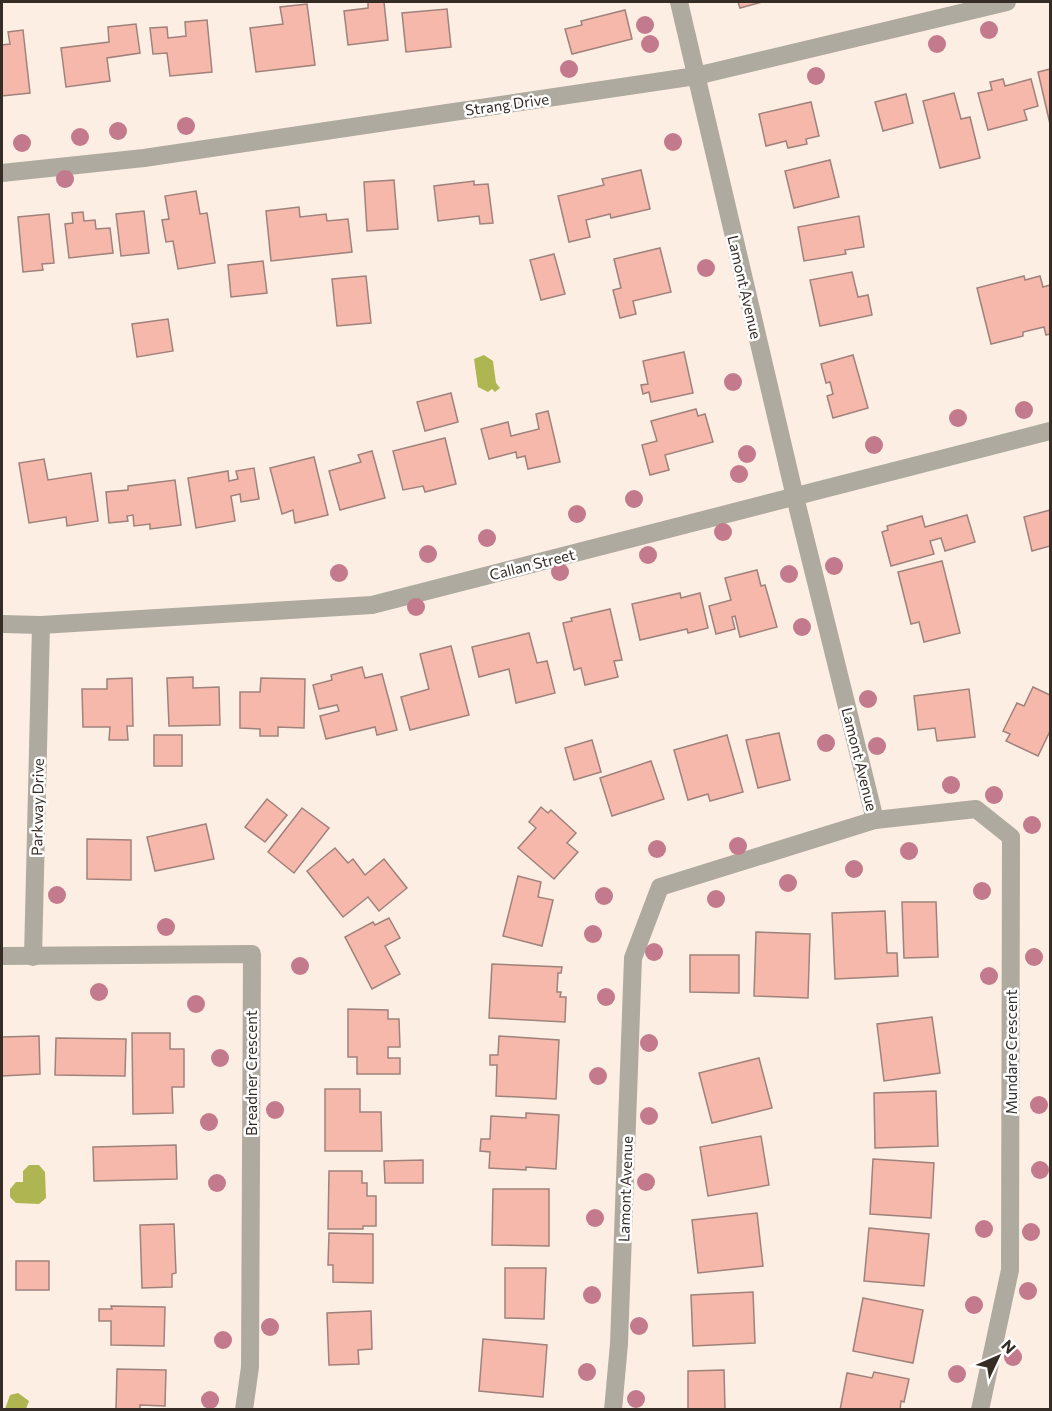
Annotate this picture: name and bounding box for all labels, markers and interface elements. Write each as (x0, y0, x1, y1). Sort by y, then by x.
street label: Strang Drive (464, 89, 550, 119)
street label: Lamont Avenue (724, 233, 766, 341)
street label: Callan Street (487, 545, 577, 583)
street label: Lamont Avenue (838, 705, 882, 813)
street label: Parkway Drive (27, 758, 47, 856)
street label: Mundare Crescent (1002, 989, 1020, 1115)
street label: Breadner Crescent (242, 1010, 260, 1136)
street label: Lamont Avenue (614, 1136, 636, 1242)
north arrow (968, 1327, 1028, 1387)
text: N (998, 1335, 1020, 1357)

